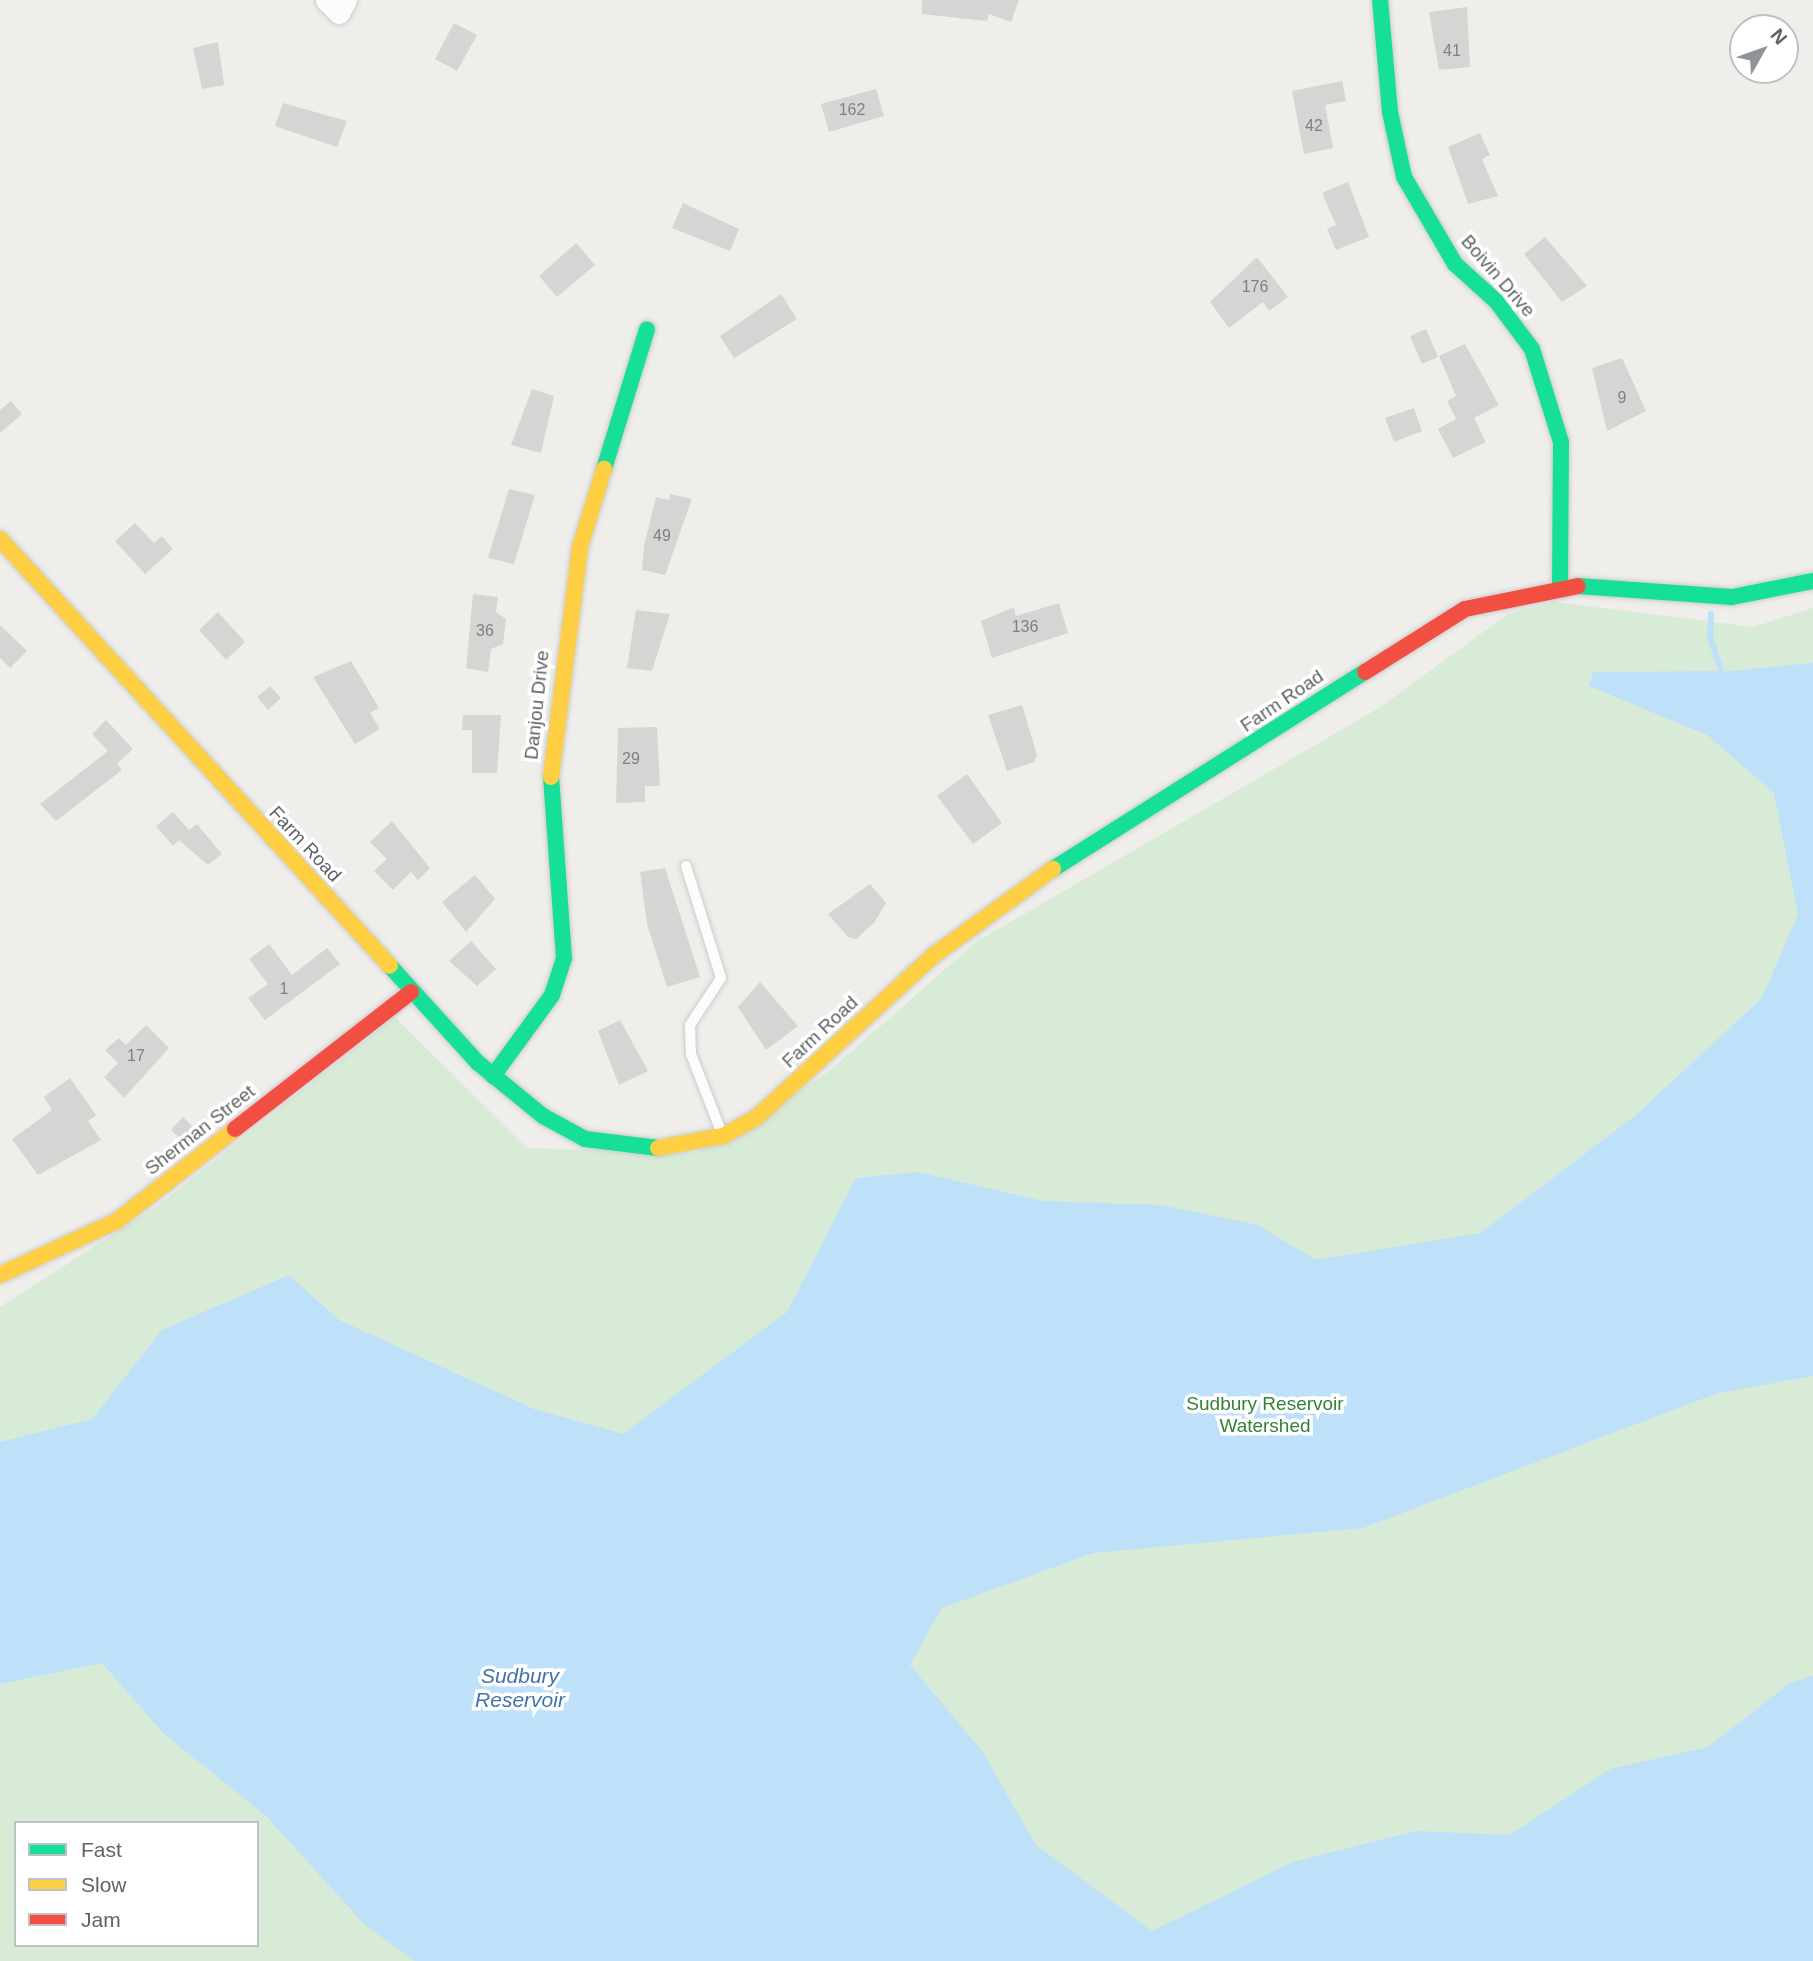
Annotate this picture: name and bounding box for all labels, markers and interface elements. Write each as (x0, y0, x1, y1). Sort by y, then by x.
north arrow (1729, 14, 1799, 84)
text: N (1766, 24, 1791, 48)
house number: 41 (1443, 41, 1461, 61)
house number: 162 (839, 100, 865, 120)
house number: 42 (1305, 116, 1323, 136)
street label: Boivin Drive (1456, 230, 1540, 322)
house number: 176 (1242, 277, 1268, 297)
house number: 9 (1618, 388, 1626, 408)
house number: 49 (653, 526, 671, 546)
house number: 136 (1012, 617, 1038, 637)
house number: 36 (476, 621, 494, 641)
street label: Danjou Drive (520, 649, 554, 761)
street label: Farm Road (1236, 665, 1328, 737)
house number: 29 (622, 749, 640, 769)
street label: Farm Road (264, 801, 346, 887)
house number: 1 (280, 979, 288, 999)
street label: Farm Road (777, 991, 863, 1073)
house number: 17 (127, 1046, 145, 1066)
street label: Sherman Street (141, 1080, 259, 1180)
park label: Sudbury Reservoir Watershed (1186, 1393, 1344, 1437)
water label: Sudbury Reservoir (475, 1663, 565, 1713)
legend (14, 1821, 259, 1947)
text: Fast (81, 1838, 122, 1861)
text: Slow (81, 1873, 127, 1896)
text: Jam (81, 1908, 121, 1931)

